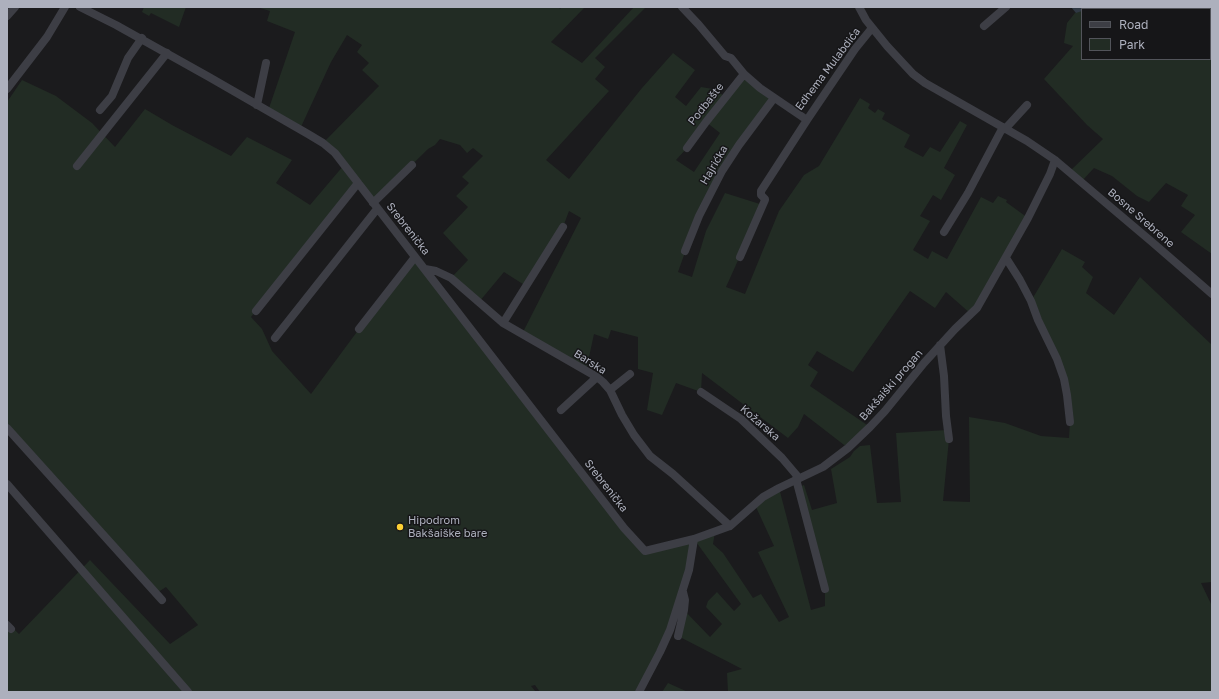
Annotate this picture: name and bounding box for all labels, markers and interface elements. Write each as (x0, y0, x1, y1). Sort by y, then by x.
legend (1081, 8, 1211, 60)
text: Road (1119, 17, 1148, 32)
street label: Edhema Mulabdića (793, 25, 863, 113)
text: Park (1119, 37, 1145, 52)
street label: Podbašte (685, 80, 727, 128)
street label: Hajrićka (698, 143, 730, 187)
street label: Bosne Srebrene (1105, 186, 1177, 250)
street label: Srebrenička (383, 200, 433, 258)
street label: Barska (571, 347, 609, 377)
street label: Bakšaiški progan (857, 347, 925, 423)
street label: Kožarska (737, 402, 783, 444)
street label: Srebrenička (581, 457, 631, 515)
place label: Hipodrom Bakšaiške bare (408, 514, 487, 540)
marker: Hipodrom Bakšaiške bare (395, 522, 405, 532)

